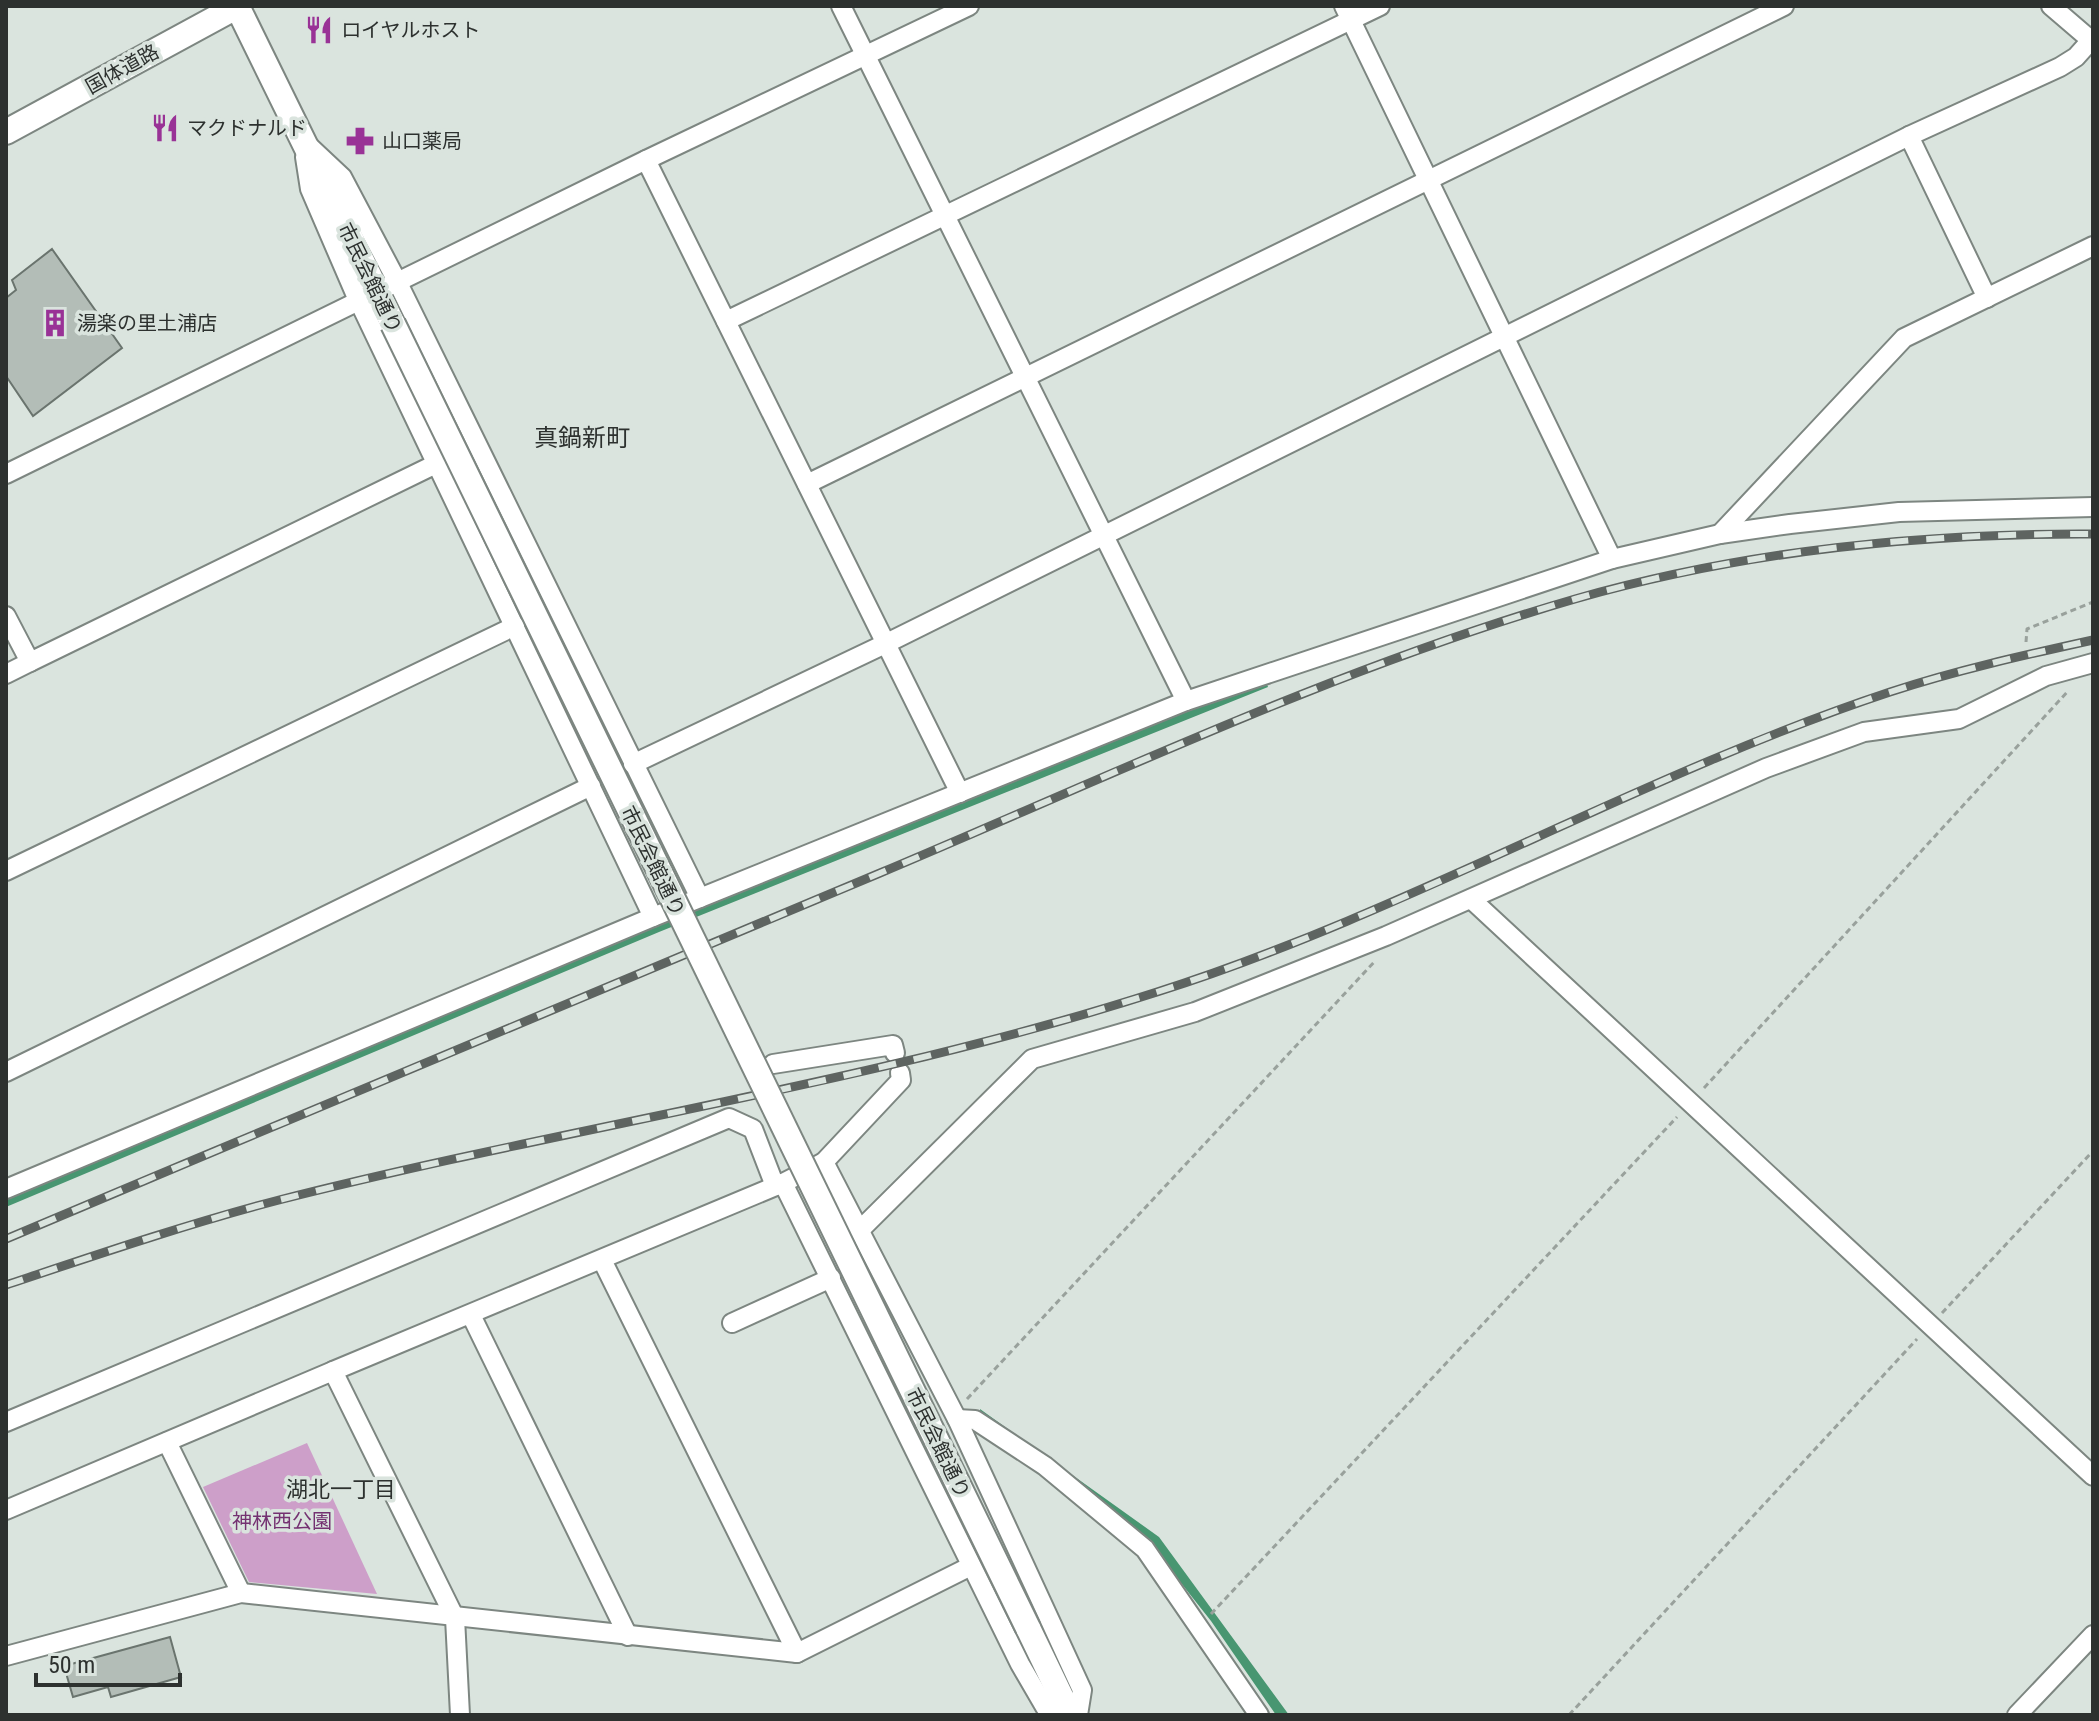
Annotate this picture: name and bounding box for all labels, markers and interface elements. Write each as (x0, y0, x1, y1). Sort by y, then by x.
restaurant icon: ロイヤルホスト (304, 15, 334, 45)
place label: ロイヤルホスト (341, 18, 480, 42)
street label: 国体道路 (81, 39, 163, 99)
restaurant icon: マクドナルド (150, 113, 180, 143)
place label: マクドナルド (187, 116, 307, 140)
pharmacy icon: 山口薬局 (345, 126, 375, 156)
place label: 山口薬局 (382, 129, 462, 153)
street label: 市民会館通り (333, 219, 407, 337)
building icon: 湯楽の里土浦店 (40, 308, 70, 338)
place label: 湯楽の里土浦店 (77, 311, 217, 335)
district label: 真鍋新町 (534, 424, 630, 452)
street label: 市民会館通り (616, 802, 690, 920)
street label: 市民会館通り (901, 1384, 975, 1502)
district label: 湖北一丁目 (286, 1477, 396, 1502)
park label: 神林西公園 (232, 1509, 332, 1533)
scale bar (36, 1637, 180, 1687)
text: 50 m (48, 1651, 95, 1679)

